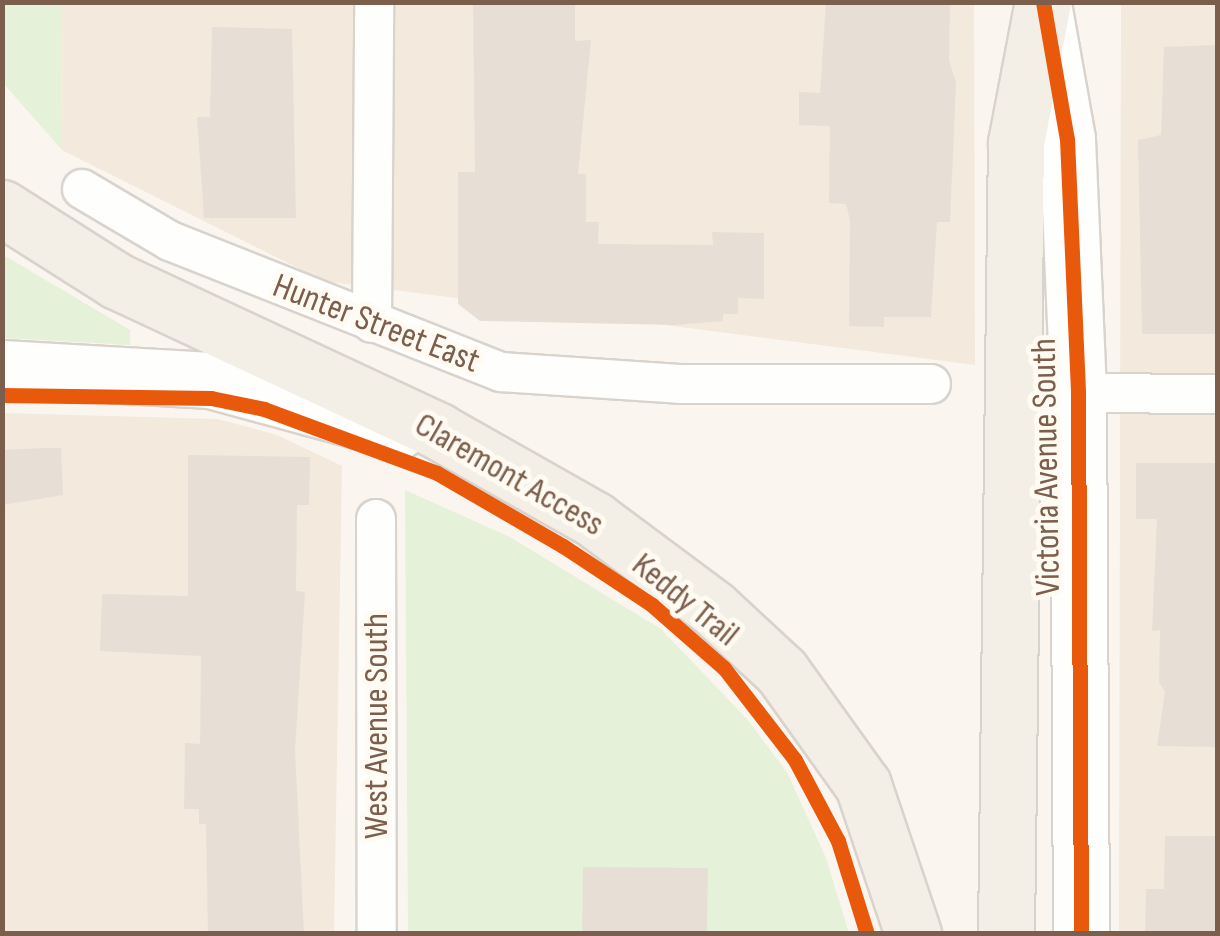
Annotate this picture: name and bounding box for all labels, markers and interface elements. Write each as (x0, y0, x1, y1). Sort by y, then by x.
street label: Hunter Street East (267, 265, 485, 383)
street label: Victoria Avenue South (1024, 338, 1070, 596)
street label: Claremont Access (407, 404, 611, 546)
street label: Keddy Trail (623, 544, 747, 656)
street label: West Avenue South (356, 613, 398, 839)

